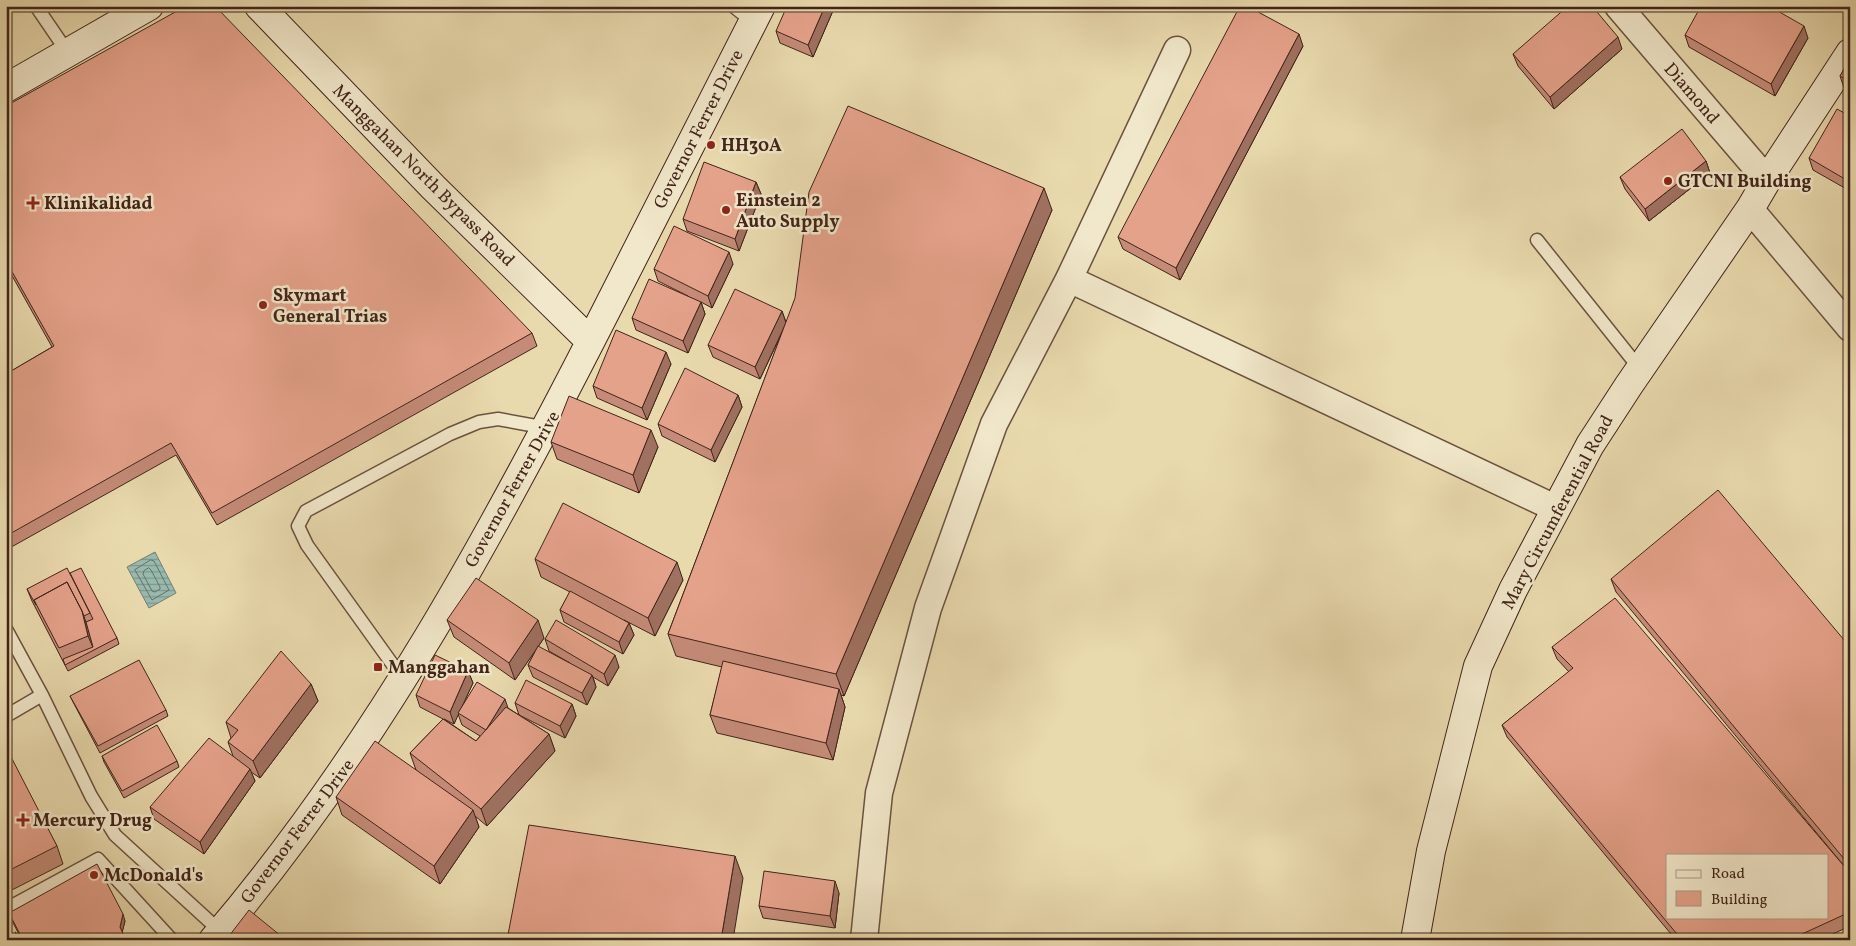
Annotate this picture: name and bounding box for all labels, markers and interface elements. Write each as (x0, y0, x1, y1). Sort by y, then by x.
street label: Governor Ferrer Drive (648, 46, 750, 214)
street label: Diamond (1657, 58, 1725, 130)
street label: Manggahan North Bypass Road (326, 79, 520, 273)
place label: HH30A (721, 134, 782, 159)
marker: HH30A (705, 139, 717, 151)
place label: GTCNI Building (1678, 170, 1812, 195)
marker: GTCNI Building (1662, 175, 1674, 187)
place label: Einstein 2 Auto Supply (736, 189, 840, 235)
place label: Klinikalidad (44, 192, 152, 217)
marker: Klinikalidad (26, 196, 40, 210)
marker: Einstein 2 Auto Supply (720, 204, 732, 216)
place label: Skymart General Trias (273, 284, 387, 330)
marker: Skymart General Trias (257, 299, 269, 311)
street label: Governor Ferrer Drive (460, 407, 567, 573)
street label: Mary Circumferential Road (1496, 411, 1620, 614)
place label: Manggahan (388, 656, 490, 681)
marker: Manggahan (372, 661, 384, 673)
street label: Governor Ferrer Drive (235, 754, 361, 910)
place label: Mercury Drug (33, 809, 152, 834)
marker: Mercury Drug (17, 814, 29, 826)
legend (1666, 854, 1828, 918)
place label: McDonald's (104, 864, 203, 889)
text: Road (1711, 864, 1745, 885)
marker: McDonald's (88, 869, 100, 881)
text: Building (1711, 890, 1768, 911)

